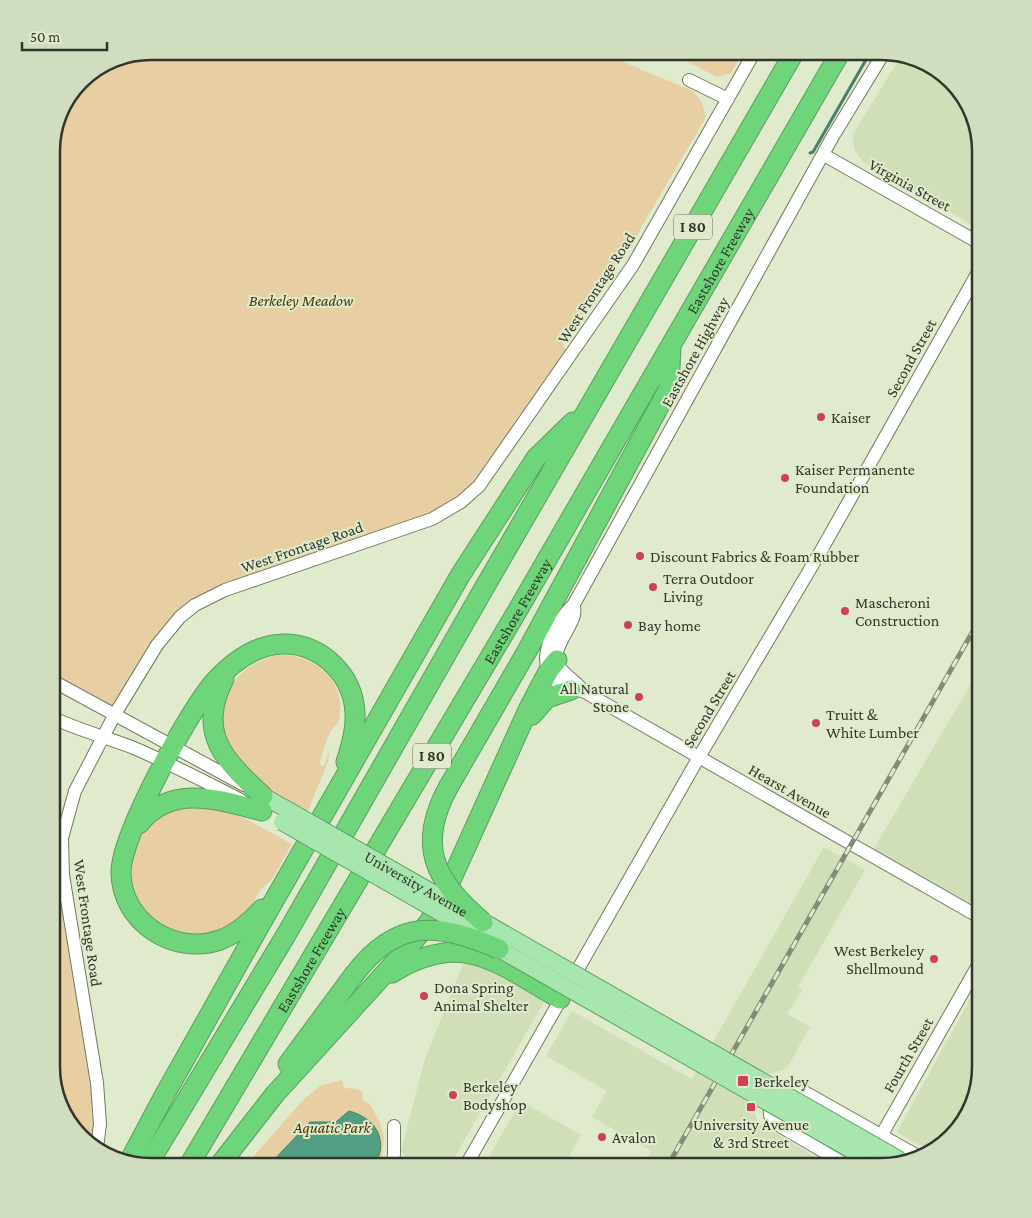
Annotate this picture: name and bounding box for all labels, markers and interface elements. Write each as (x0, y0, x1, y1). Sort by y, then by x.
scale bar (22, 20, 108, 52)
text: 50 m (30, 29, 60, 45)
street label: Virginia Street (866, 155, 955, 216)
street label: Eastshore Freeway (683, 204, 758, 316)
road number: I 80 (674, 214, 712, 240)
street label: West Frontage Road (554, 229, 639, 347)
park label: Berkeley Meadow (249, 292, 353, 310)
street label: Eastshore Highway (658, 294, 733, 410)
street label: Second Street (883, 315, 940, 400)
place label: Kaiser (831, 409, 871, 426)
marker: Kaiser (815, 411, 827, 423)
place label: Kaiser Permanente Foundation (795, 461, 915, 496)
marker: Kaiser Permanente Foundation (779, 472, 791, 484)
street label: West Frontage Road (239, 518, 366, 577)
place label: Discount Fabrics & Foam Rubber (650, 548, 859, 565)
marker: Discount Fabrics & Foam Rubber (634, 550, 646, 562)
street label: Eastshore Freeway (479, 555, 556, 667)
place label: Terra Outdoor Living (663, 570, 754, 606)
marker: Terra Outdoor Living (647, 581, 659, 593)
place label: Mascheroni Construction (855, 594, 940, 629)
marker: Mascheroni Construction (839, 605, 851, 617)
place label: Bay home (638, 617, 701, 635)
marker: Bay home (622, 619, 634, 631)
street label: Second Street (679, 667, 739, 750)
place label: All Natural Stone (560, 680, 629, 715)
marker: All Natural Stone (633, 691, 645, 703)
place label: Truitt & White Lumber (826, 706, 919, 741)
marker: Truitt & White Lumber (810, 717, 822, 729)
road number: I 80 (413, 744, 451, 768)
street label: Hearst Avenue (746, 761, 834, 821)
street label: University Avenue (362, 847, 471, 920)
street label: West Frontage Road (70, 858, 105, 988)
street label: Eastshore Freeway (273, 903, 350, 1015)
place label: West Berkeley Shellmound (834, 942, 925, 977)
marker: West Berkeley Shellmound (928, 953, 940, 965)
place label: Dona Spring Animal Shelter (434, 979, 529, 1014)
marker: Dona Spring Animal Shelter (418, 990, 430, 1002)
street label: Fourth Street (880, 1014, 937, 1096)
place label: Berkeley (754, 1073, 809, 1091)
marker: Berkeley (736, 1074, 750, 1088)
place label: Berkeley Bodyshop (463, 1078, 527, 1114)
marker: Berkeley Bodyshop (447, 1089, 459, 1101)
marker: University Avenue & 3rd Street (745, 1101, 757, 1113)
place label: University Avenue & 3rd Street (693, 1116, 809, 1151)
park label: Aquatic Park (292, 1119, 372, 1137)
place label: Avalon (612, 1129, 657, 1146)
marker: Avalon (596, 1131, 608, 1143)

